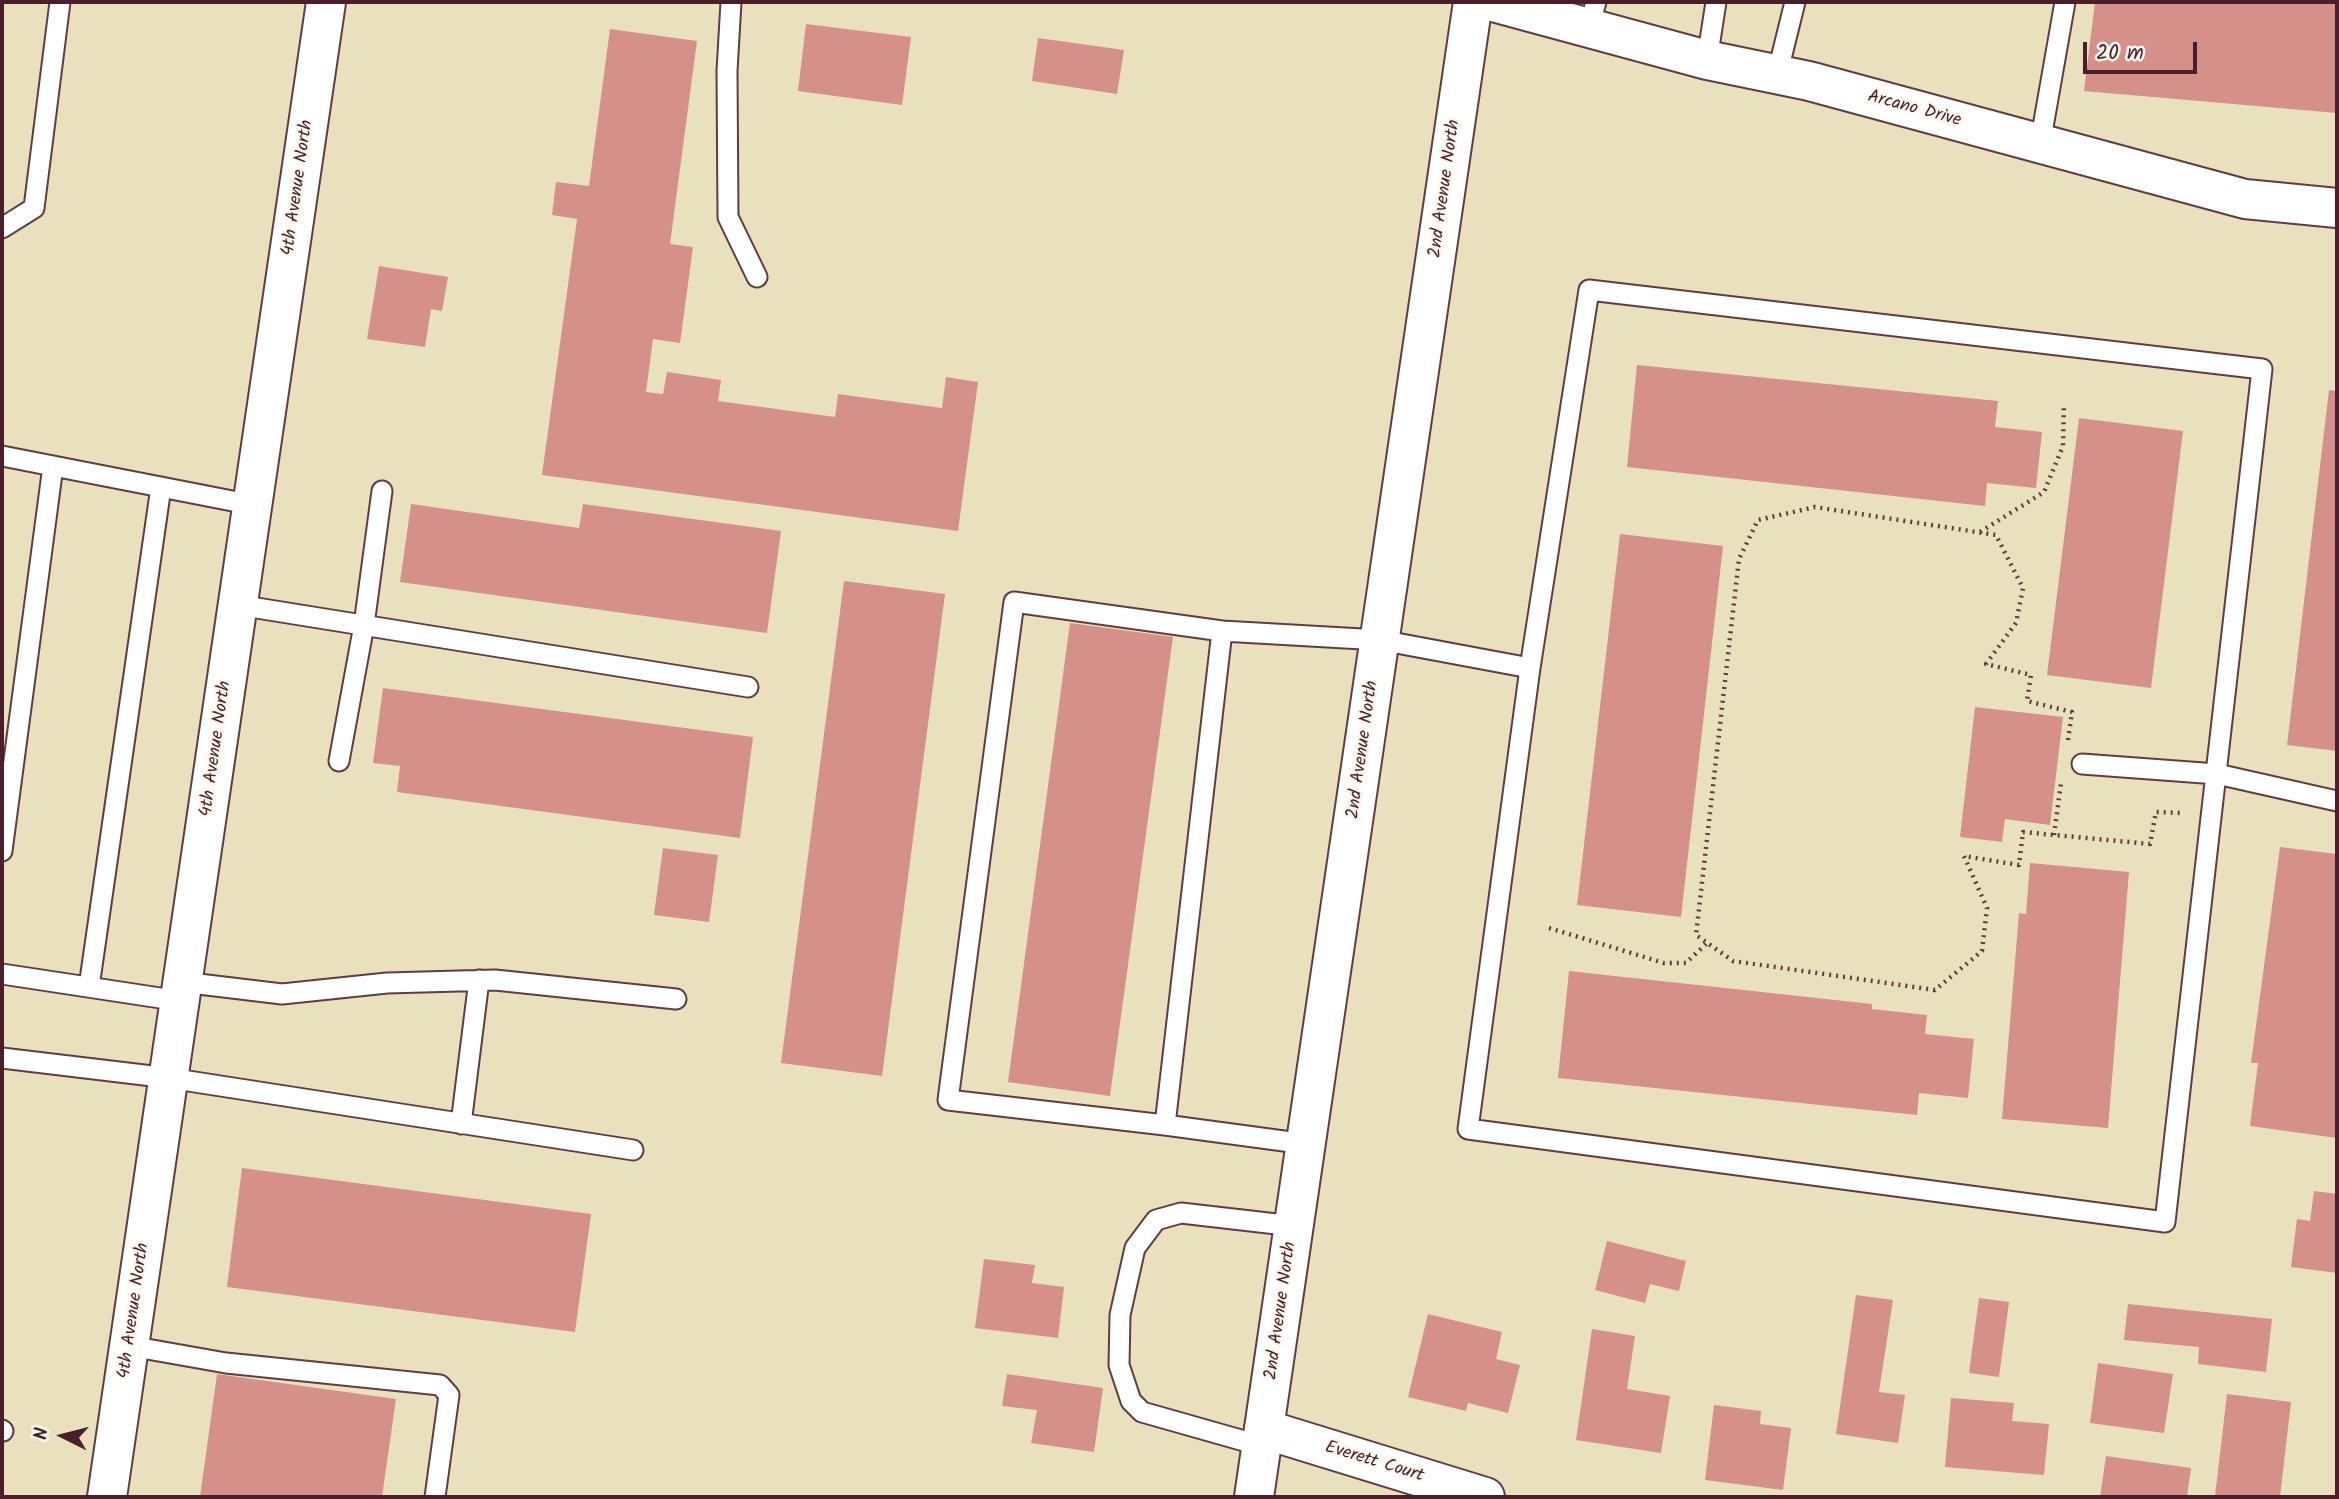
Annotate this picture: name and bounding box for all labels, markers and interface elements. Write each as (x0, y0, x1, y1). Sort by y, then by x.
scale bar (2087, 28, 2201, 72)
text: 20 m (2096, 37, 2144, 70)
street label: Arcano Drive (1865, 87, 1963, 133)
street label: 2nd Avenue North (1426, 118, 1466, 260)
street label: 4th Avenue North (279, 119, 319, 257)
street label: 2nd Avenue North (1344, 679, 1384, 821)
street label: 4th Avenue North (197, 680, 237, 818)
street label: 2nd Avenue North (1262, 1240, 1302, 1382)
street label: 4th Avenue North (115, 1242, 155, 1380)
north arrow (28, 1401, 98, 1471)
text: N (27, 1426, 58, 1441)
street label: Everett Court (1322, 1438, 1426, 1488)

